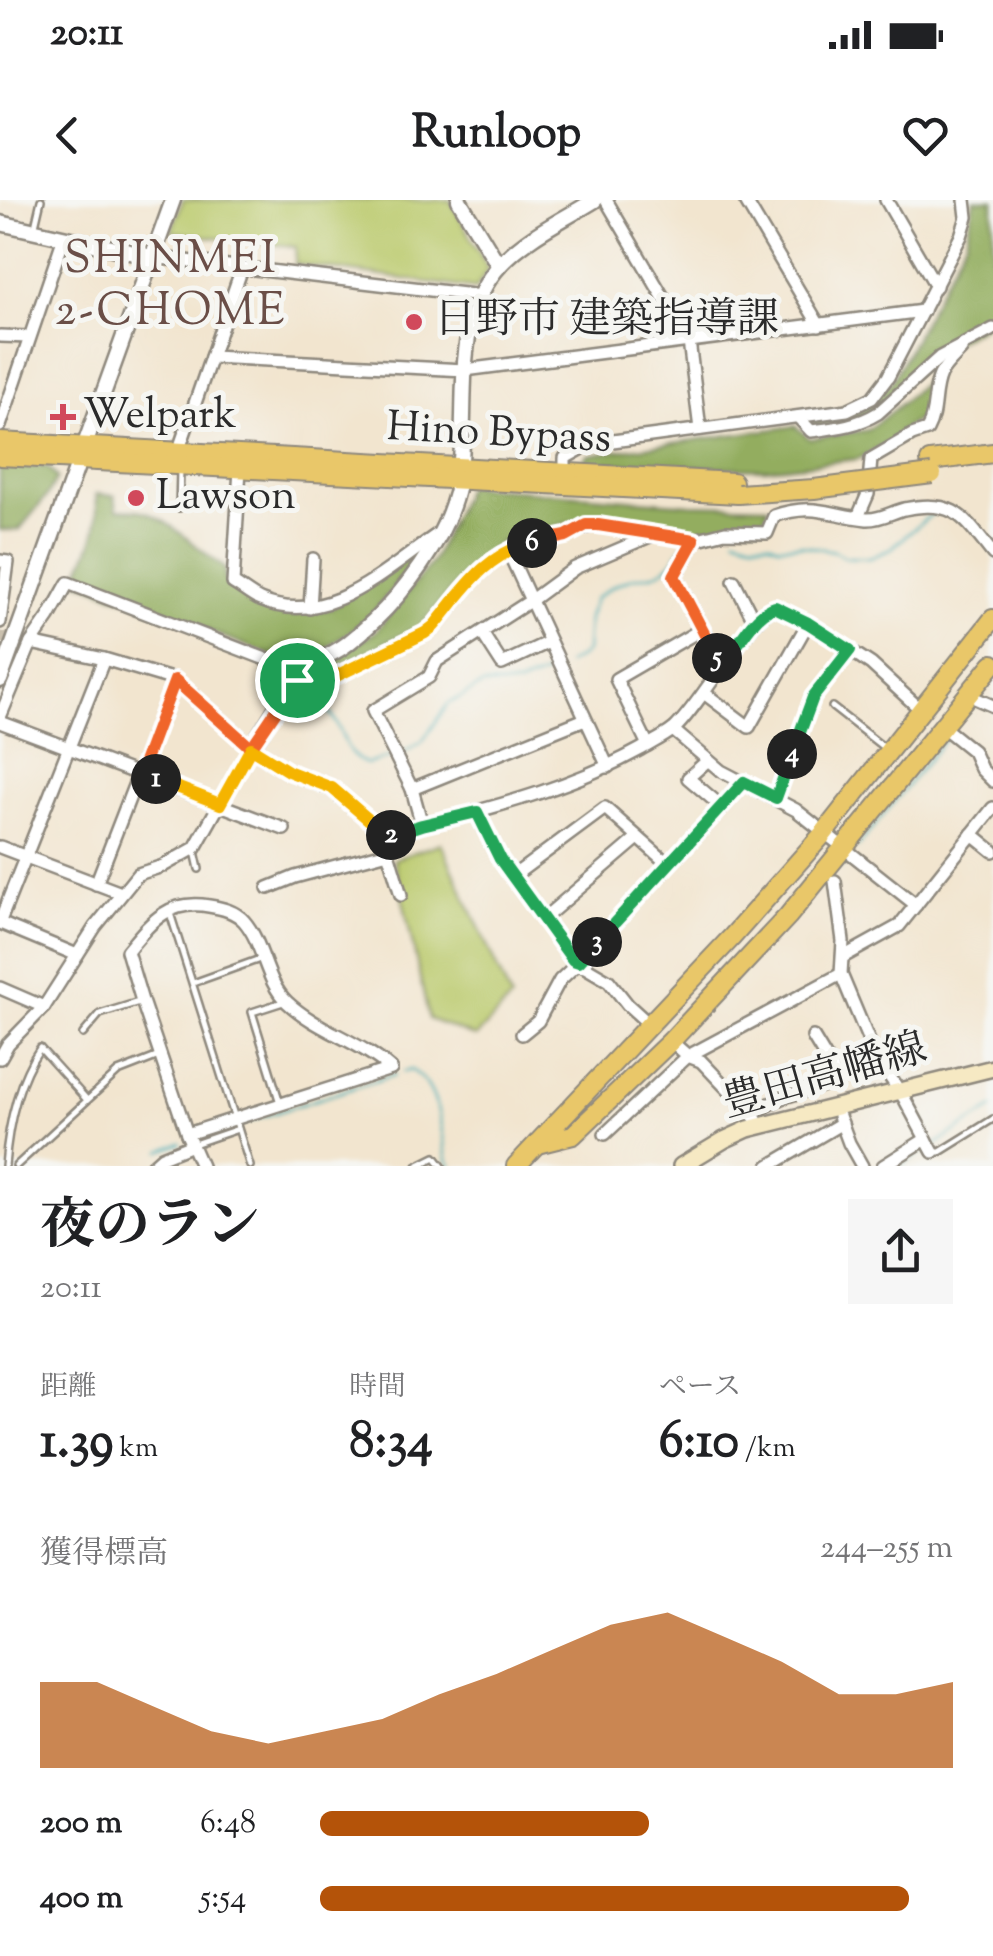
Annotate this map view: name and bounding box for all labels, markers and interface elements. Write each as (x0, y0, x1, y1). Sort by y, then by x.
text: 20:11 (50, 8, 123, 62)
text: Runloop (412, 103, 581, 168)
icon: back (40, 108, 95, 163)
icon: heart (898, 108, 953, 163)
district label: SHINMEI 2-CHOME (55, 229, 287, 346)
place label: 日野市 建築指導課 (434, 292, 779, 352)
marker: 日野市 建築指導課 (403, 311, 425, 333)
place label: Welpark (83, 387, 237, 447)
street label: Hino Bypass (385, 399, 613, 471)
marker: Welpark (52, 406, 74, 428)
place label: Lawson (156, 468, 296, 528)
marker: Lawson (125, 487, 147, 509)
pin: 6 (507, 518, 557, 568)
text: 6 (525, 523, 539, 563)
pin: 5 (692, 633, 742, 683)
pin (255, 638, 340, 723)
text: 5 (712, 638, 722, 678)
icon: arrive (270, 653, 325, 708)
pin: 4 (767, 729, 817, 779)
text: 4 (785, 734, 799, 774)
pin: 1 (131, 754, 181, 804)
text: 1 (151, 759, 161, 799)
pin: 2 (366, 810, 416, 860)
text: 2 (384, 815, 398, 855)
pin: 3 (572, 917, 622, 967)
text: 3 (591, 922, 603, 962)
street label: 豊田高幡線 (716, 1020, 934, 1136)
text: 夜のラン (40, 1189, 260, 1268)
button: share (848, 1199, 953, 1304)
text: 20:11 (40, 1266, 102, 1312)
text: 距離 (40, 1368, 96, 1408)
text: 時間 (349, 1368, 405, 1408)
text: ペース (659, 1368, 741, 1408)
text: 1.39 (40, 1408, 114, 1480)
text: 8:34 (349, 1408, 433, 1480)
text: 6:10 (659, 1408, 739, 1480)
text: km (114, 1429, 158, 1469)
text: /km (739, 1429, 796, 1469)
text: 244–255 m (820, 1526, 953, 1572)
text: 獲得標高 (40, 1532, 168, 1578)
text: 200 m (40, 1801, 122, 1847)
text: 6:48 (200, 1801, 256, 1847)
text: 400 m (40, 1876, 123, 1922)
text: 5:54 (200, 1876, 246, 1922)

